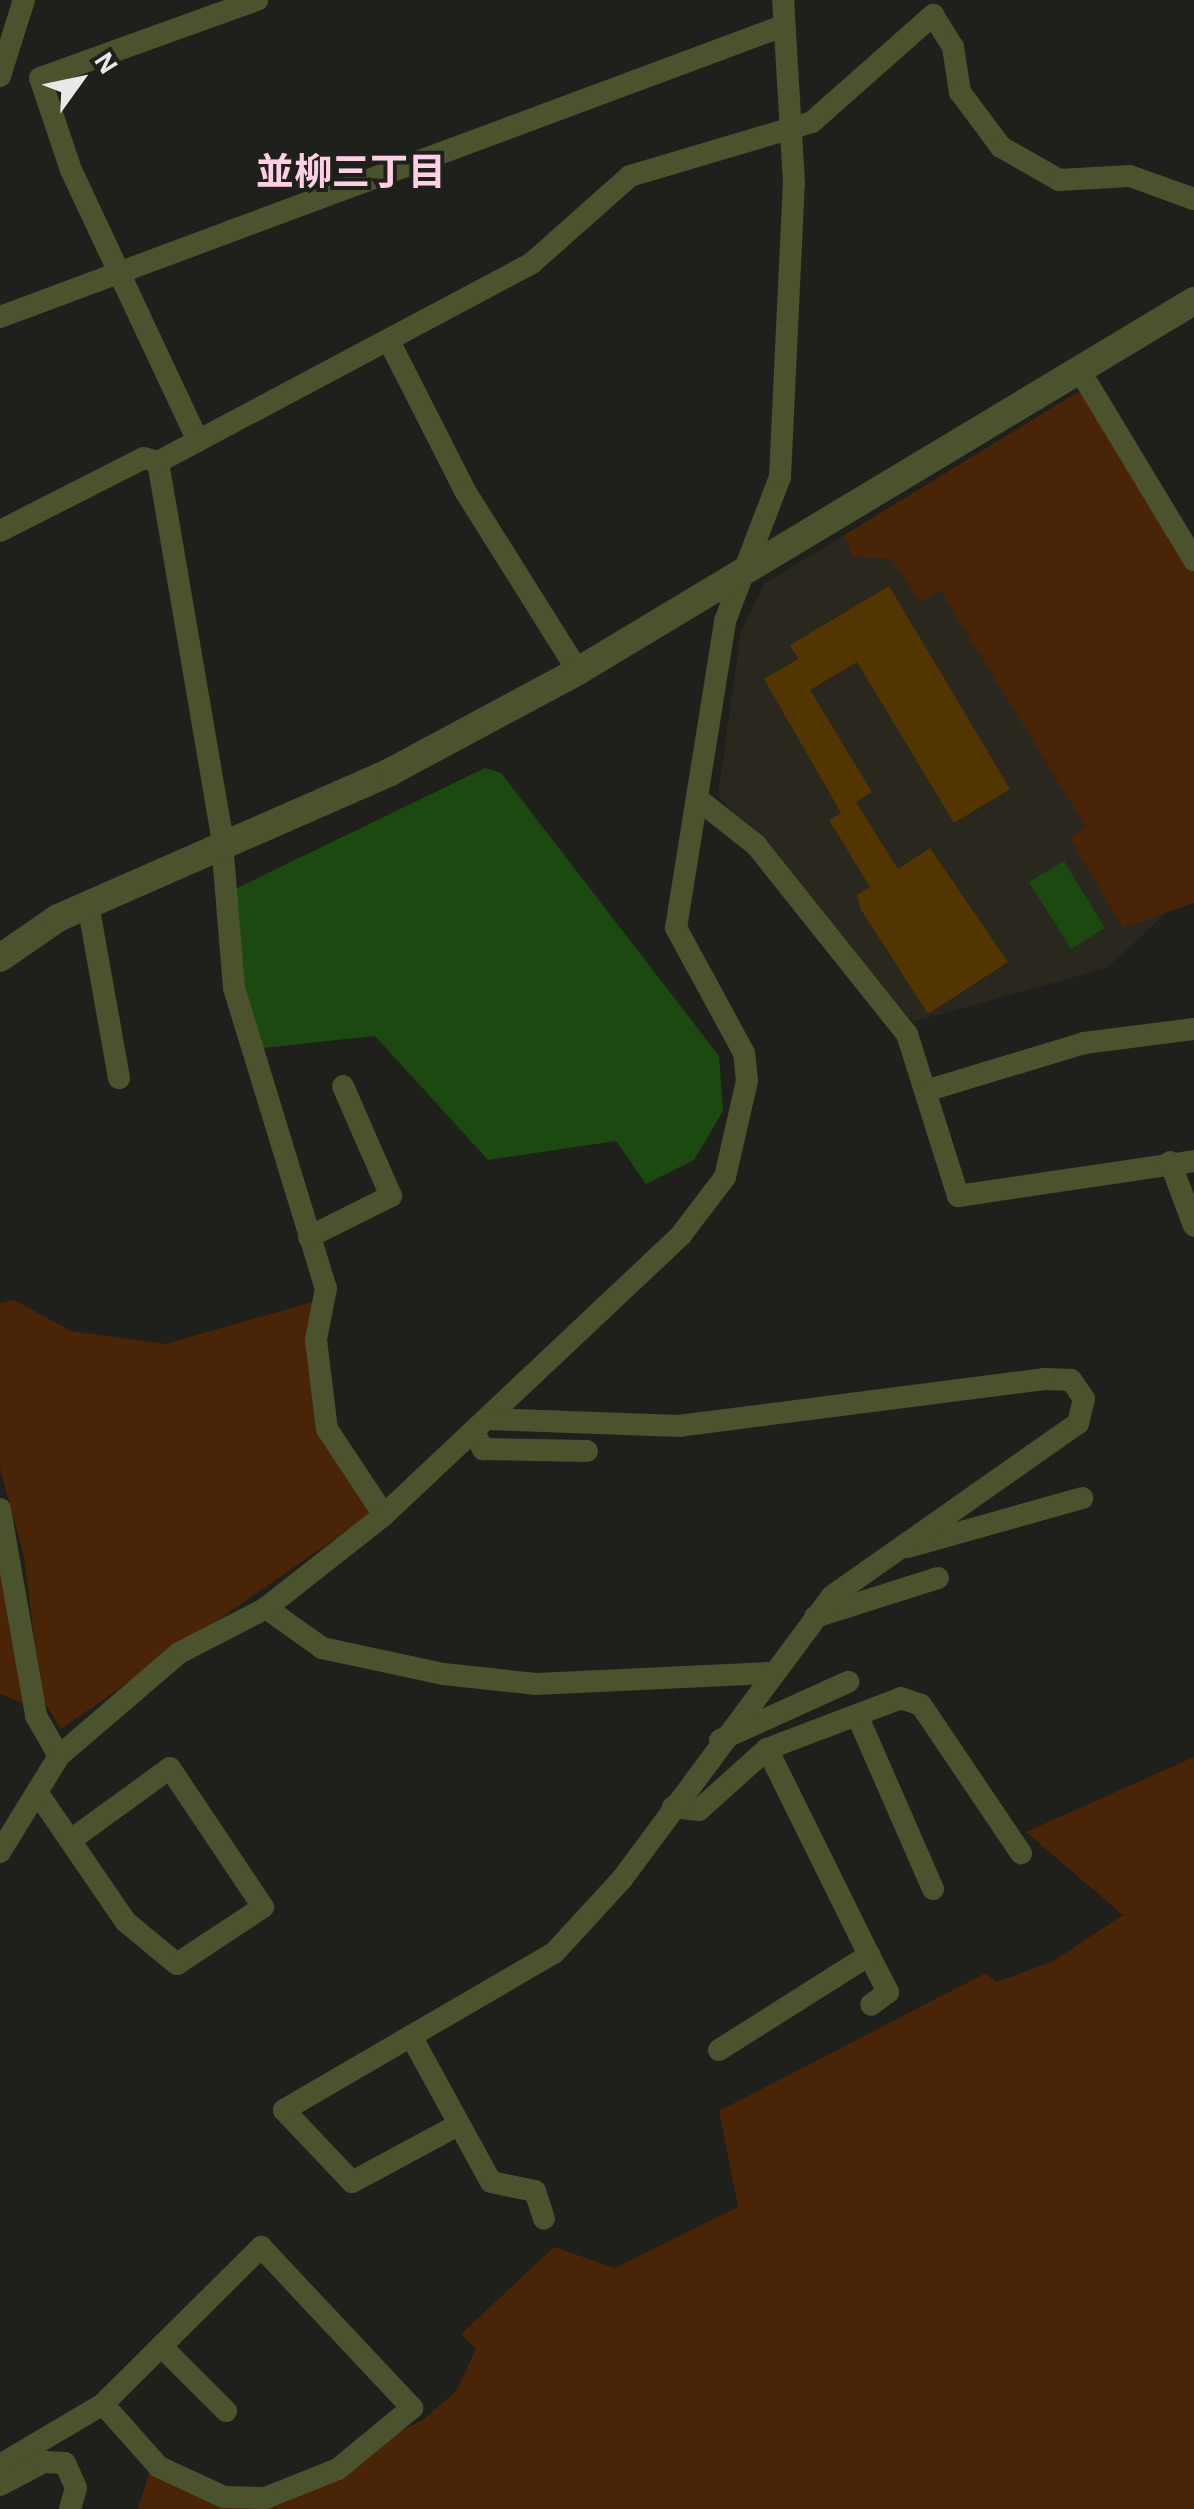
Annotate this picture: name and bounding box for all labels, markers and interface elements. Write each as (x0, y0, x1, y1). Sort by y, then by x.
north arrow (30, 30, 130, 130)
text: N (88, 48, 122, 79)
district label: 並柳三丁目 (256, 152, 446, 198)

